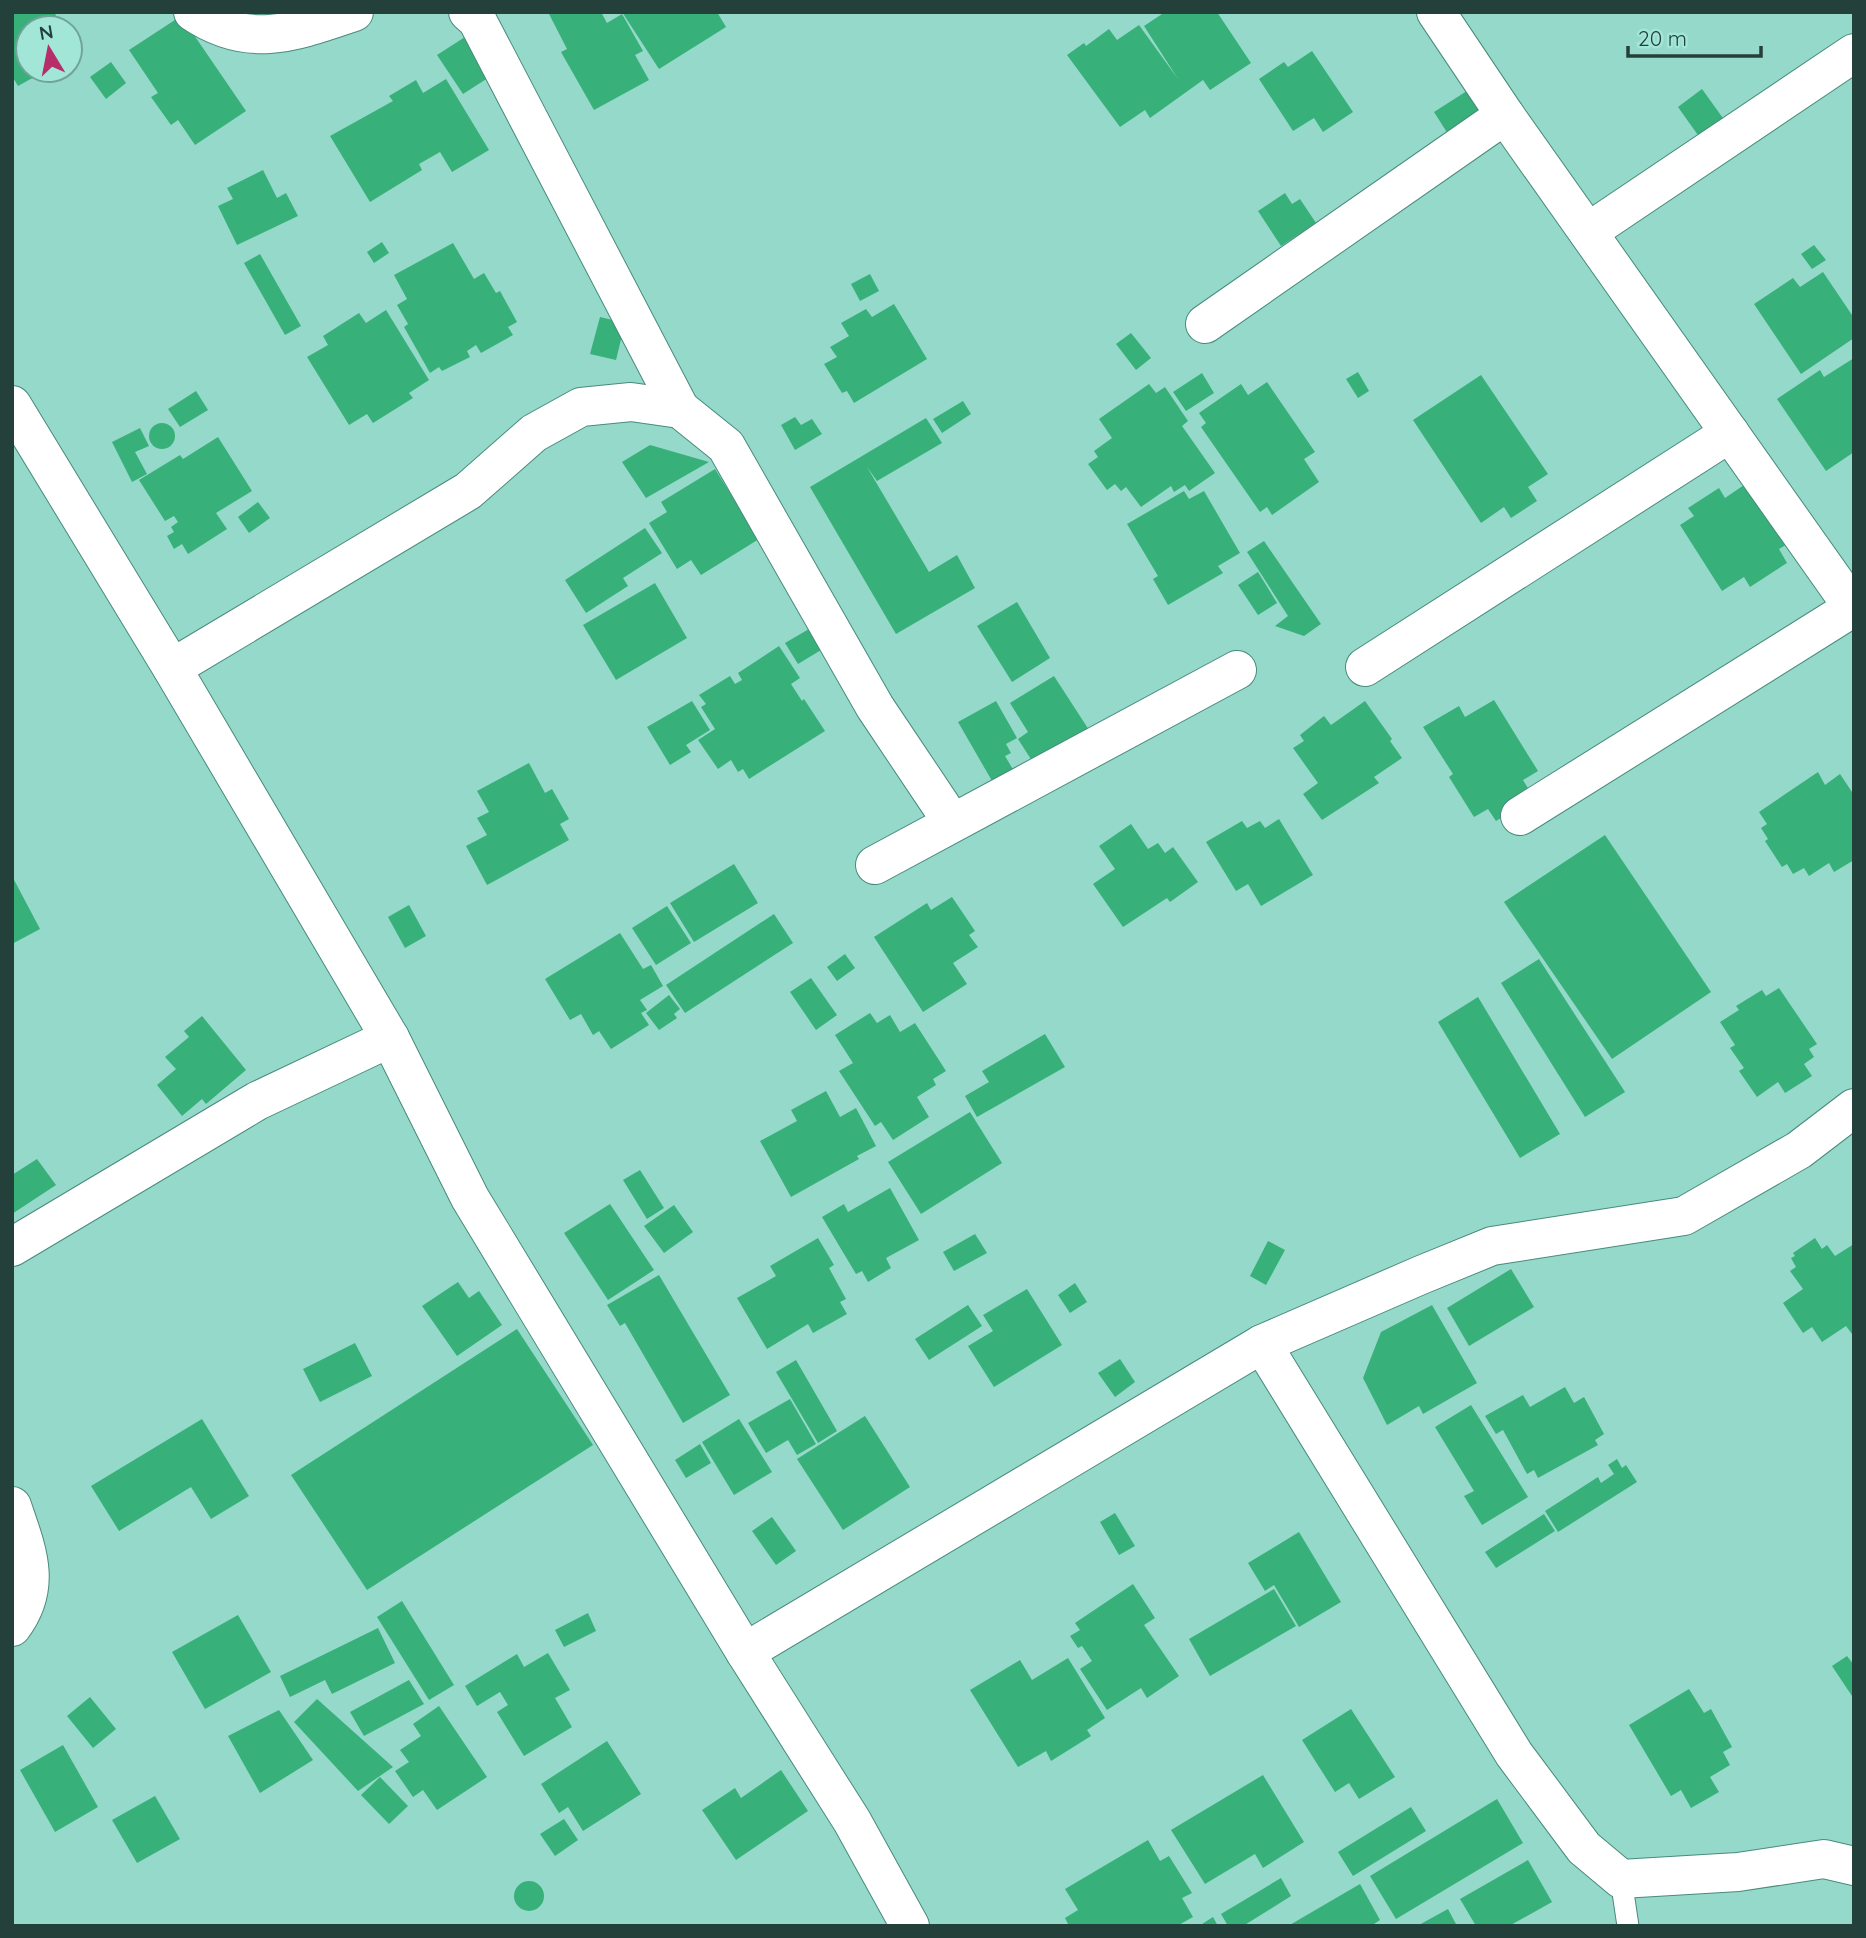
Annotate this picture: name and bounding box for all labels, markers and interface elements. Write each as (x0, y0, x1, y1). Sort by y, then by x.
north arrow (14, 14, 84, 84)
scale bar (1628, 14, 1761, 58)
text: N (37, 19, 55, 45)
text: 20 m (1638, 25, 1687, 51)

